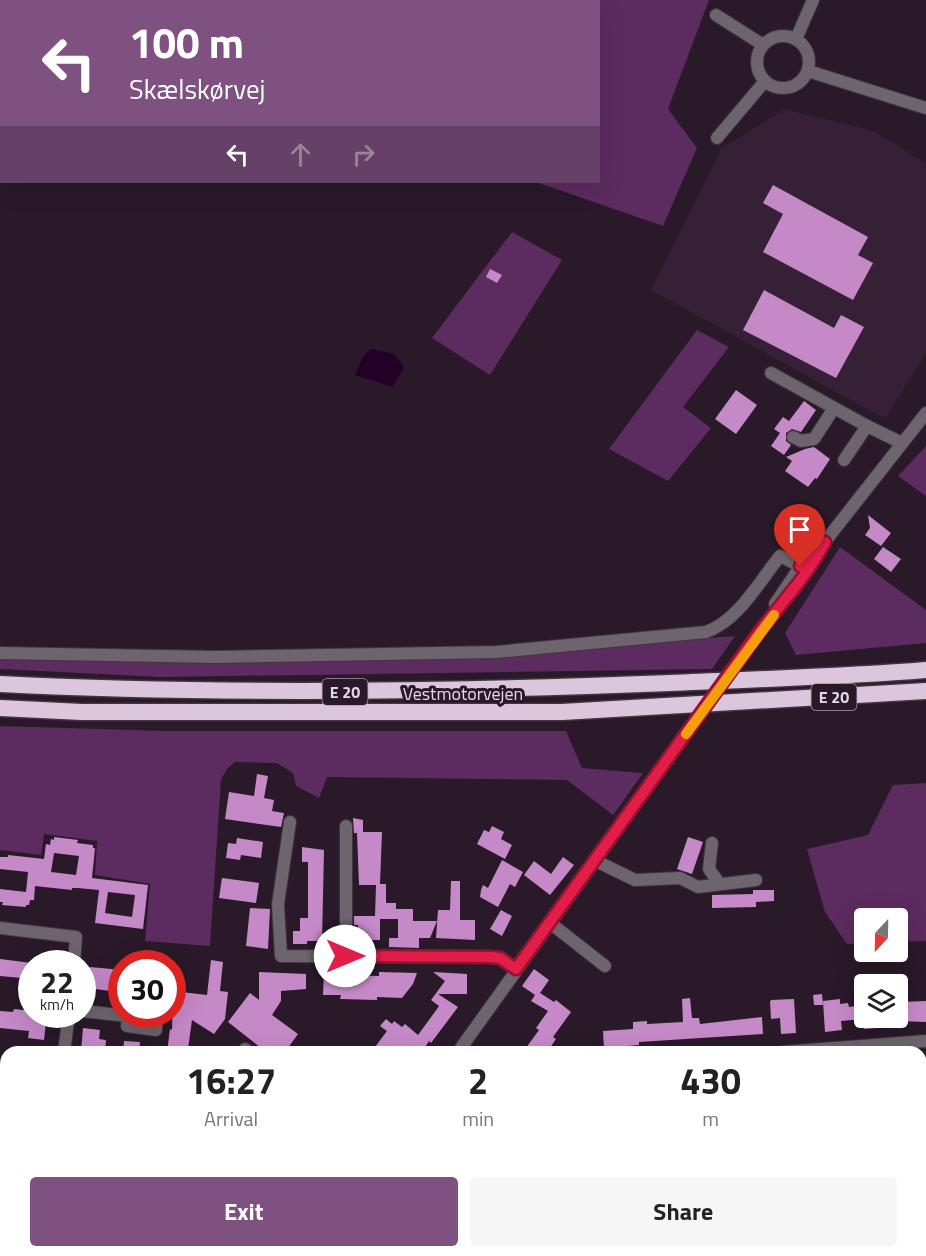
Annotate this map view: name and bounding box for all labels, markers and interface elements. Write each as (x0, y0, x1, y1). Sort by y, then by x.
text: 100 m (129, 10, 244, 74)
icon: left (30, 24, 108, 102)
text: Skælskørvej (129, 68, 265, 109)
icon: left (221, 138, 254, 171)
icon: ahead (284, 138, 317, 171)
icon: right (347, 138, 380, 171)
pin (774, 504, 825, 566)
icon: arrive (783, 513, 816, 546)
road number: E 20 (322, 679, 368, 705)
street label: Vestmotorvejen (403, 680, 523, 707)
road number: E 20 (812, 684, 856, 710)
north arrow (854, 908, 908, 962)
map controls (854, 908, 908, 1028)
position arrow (313, 924, 377, 988)
speed limit sign: 30 (108, 950, 186, 1028)
text: 22 (40, 959, 74, 1005)
button: layers (854, 974, 908, 1028)
text: km/h (40, 993, 74, 1016)
text: 16:27 (186, 1053, 276, 1108)
text: 2 (468, 1053, 488, 1108)
text: 430 (680, 1053, 741, 1108)
text: Arrival (204, 1103, 258, 1134)
text: min (462, 1103, 494, 1134)
text: m (702, 1103, 719, 1134)
button: Exit (30, 1177, 458, 1246)
button: Share (470, 1177, 897, 1246)

